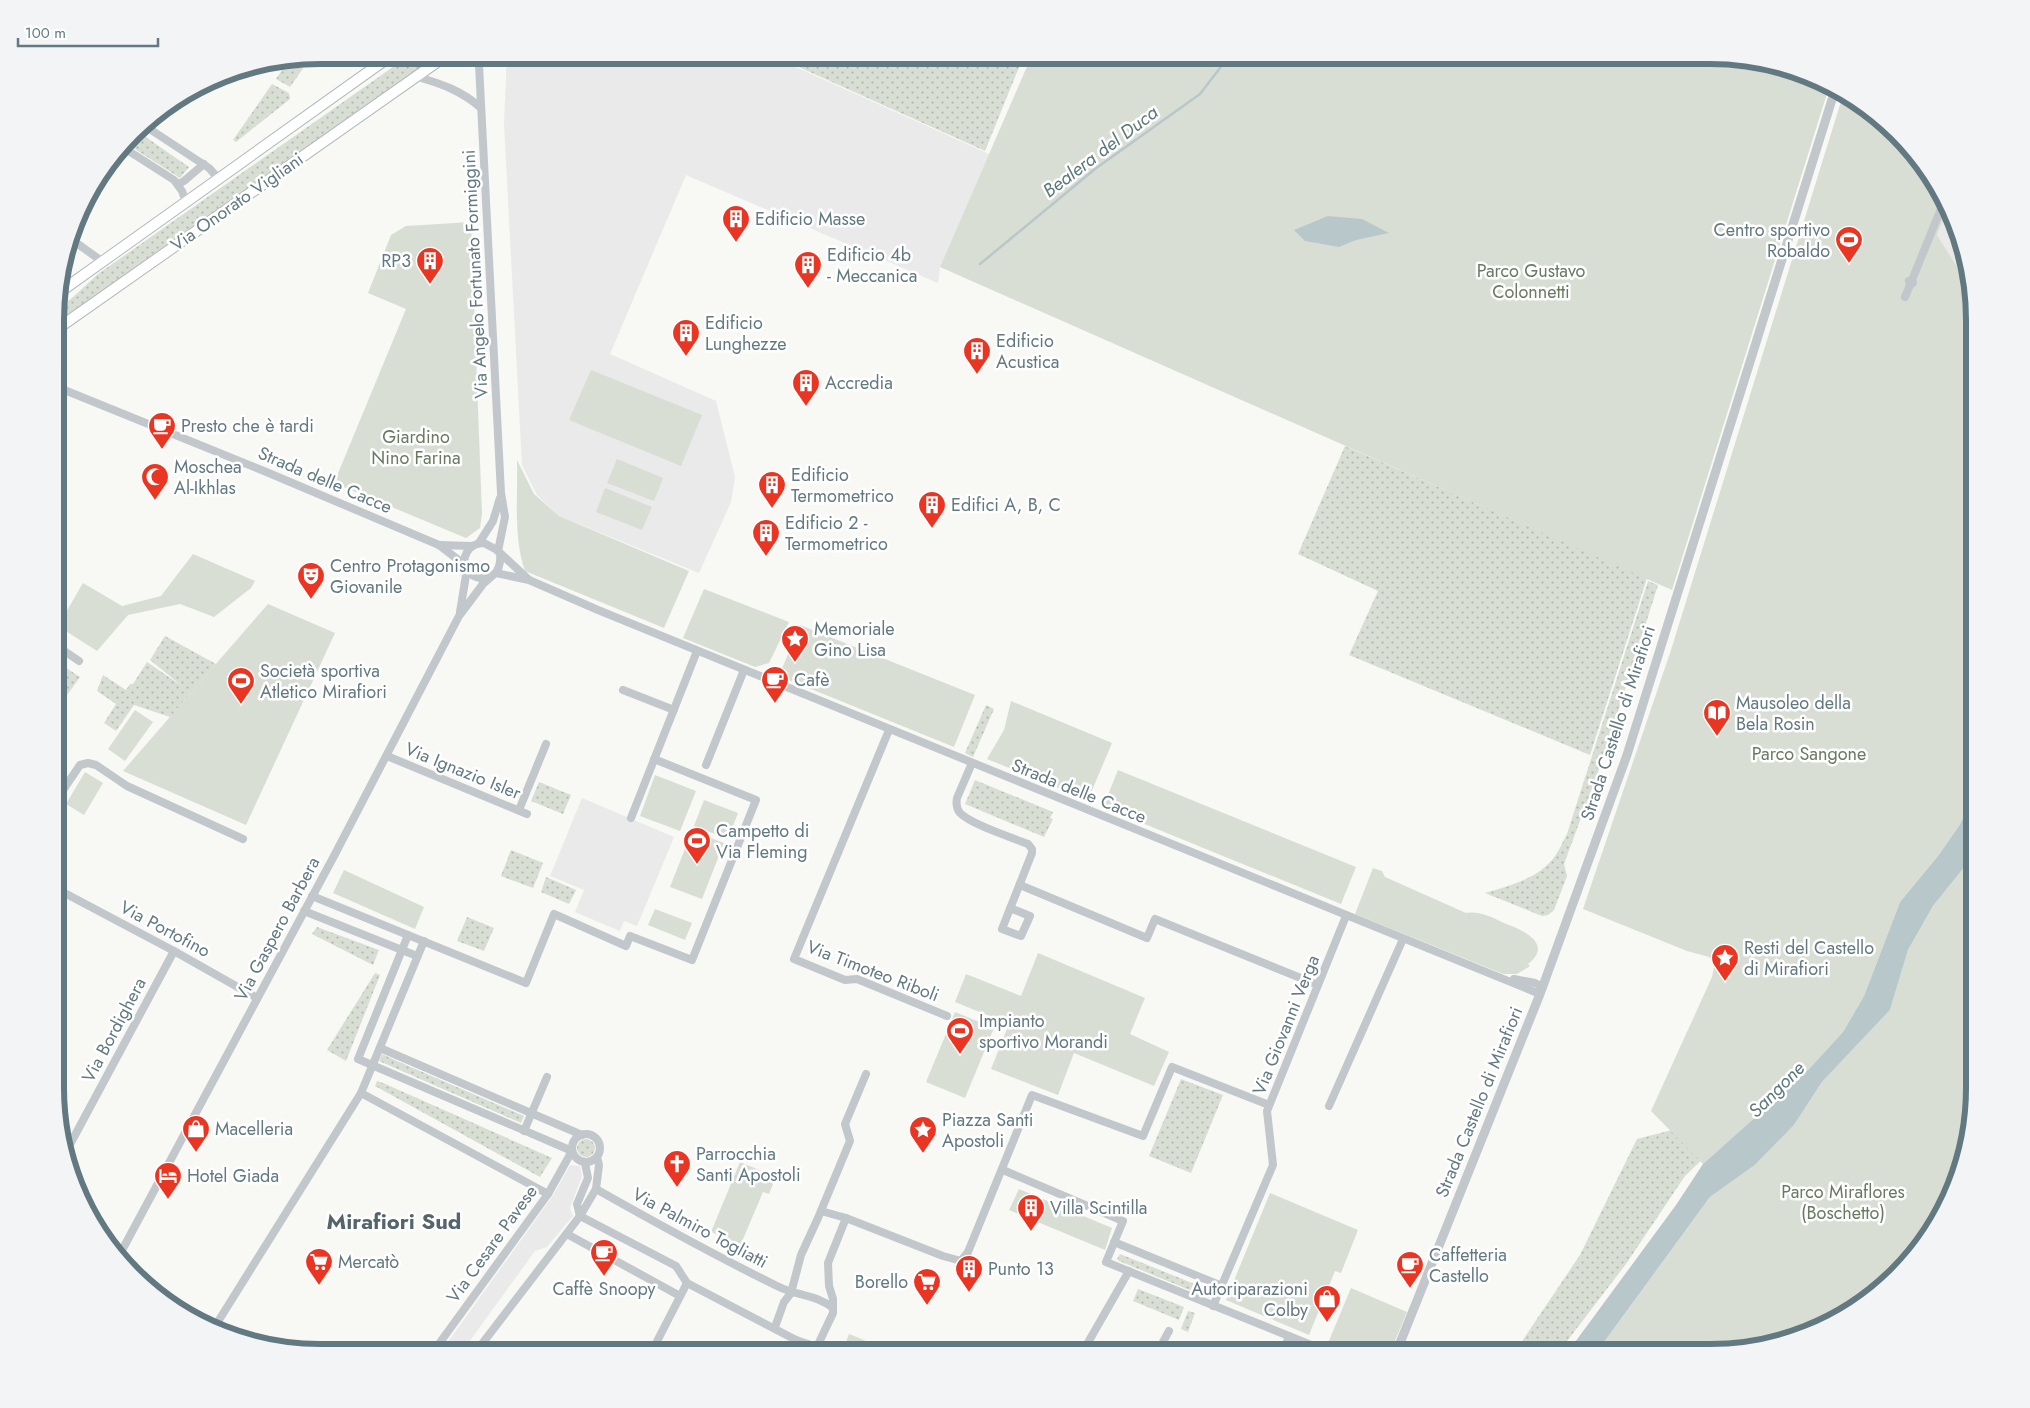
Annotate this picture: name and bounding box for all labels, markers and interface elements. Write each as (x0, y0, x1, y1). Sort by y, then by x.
scale bar (18, 15, 158, 47)
text: 100 m (25, 22, 66, 44)
water label: Bealera del Duca (1037, 99, 1164, 204)
street label: Via Onorato Vigliani (165, 146, 309, 258)
street label: Via Angelo Fortunato Formiggini (455, 149, 495, 399)
building icon: Edificio Masse (721, 204, 751, 243)
place label: Edificio Masse (755, 206, 865, 232)
place label: Centro sportivo Robaldo (1714, 217, 1830, 264)
sports icon: Centro sportivo Robaldo (1834, 225, 1864, 264)
place label: Edificio 4b - Meccanica (827, 242, 917, 289)
building icon: RP3 (415, 246, 445, 285)
place label: RP3 (381, 248, 411, 274)
building icon: Edificio 4b - Meccanica (793, 250, 823, 289)
park label: Parco Gustavo Colonnetti (1477, 258, 1586, 305)
place label: Edificio Lunghezze (705, 310, 786, 357)
building icon: Edificio Lunghezze (671, 318, 701, 357)
place label: Edificio Acustica (996, 328, 1059, 375)
building icon: Edificio Acustica (962, 336, 992, 375)
building icon: Accredia (791, 368, 821, 407)
place label: Accredia (825, 370, 893, 396)
cafe icon: Presto che è tardi (147, 411, 177, 450)
place label: Presto che è tardi (181, 413, 314, 439)
park label: Giardino Nino Farina (371, 424, 461, 471)
street label: Strada delle Cacce (254, 440, 396, 520)
place label: Moschea Al-Ikhlas (174, 454, 242, 501)
mosque icon: Moschea Al-Ikhlas (140, 462, 170, 501)
place label: Edificio Termometrico (791, 462, 894, 509)
building icon: Edificio Termometrico (757, 470, 787, 509)
building icon: Edifici A, B, C (917, 490, 947, 529)
place label: Edifici A, B, C (951, 492, 1061, 518)
place label: Edificio 2 - Termometrico (785, 510, 888, 557)
building icon: Edificio 2 - Termometrico (751, 518, 781, 557)
place label: Centro Protagonismo Giovanile (330, 553, 490, 600)
theatre icon: Centro Protagonismo Giovanile (296, 561, 326, 600)
place label: Memoriale Gino Lisa (814, 616, 895, 663)
street label: Strada Castello di Mirafiori (1574, 622, 1662, 824)
place icon: Memoriale Gino Lisa (780, 624, 810, 663)
place label: Società sportiva Atletico Mirafiori (260, 658, 387, 705)
cafe icon: Cafè (760, 665, 790, 704)
sports icon: Società sportiva Atletico Mirafiori (226, 666, 256, 705)
place label: Cafè (794, 667, 829, 693)
place label: Mausoleo della Bela Rosin (1736, 690, 1851, 737)
library icon: Mausoleo della Bela Rosin (1702, 698, 1732, 737)
street label: Via Ignazio Isler (401, 736, 526, 806)
park label: Parco Sangone (1752, 741, 1866, 767)
street label: Strada delle Cacce (1008, 752, 1150, 830)
place label: Campetto di Via Fleming (716, 818, 809, 865)
sports icon: Campetto di Via Fleming (682, 826, 712, 865)
street label: Via Gaspero Barbera (228, 852, 326, 1006)
street label: Via Portofino (115, 894, 215, 964)
street label: Via Timoteo Riboli (803, 934, 943, 1008)
place label: Resti del Castello di Mirafiori (1744, 935, 1874, 982)
place icon: Resti del Castello di Mirafiori (1710, 943, 1740, 982)
street label: Via Giovanni Verga (1246, 951, 1326, 1099)
street label: Via Bordighera (75, 973, 153, 1087)
street label: Strada Castello di Mirafiori (1429, 1003, 1529, 1201)
place label: Impianto sportivo Morandi (979, 1008, 1108, 1055)
sports icon: Impianto sportivo Morandi (945, 1016, 975, 1055)
water label: Sangone (1742, 1055, 1811, 1124)
place label: Piazza Santi Apostoli (942, 1107, 1033, 1154)
shop icon: Macelleria (181, 1114, 211, 1153)
place icon: Piazza Santi Apostoli (908, 1115, 938, 1154)
place label: Macelleria (215, 1116, 293, 1142)
place label: Parrocchia Santi Apostoli (696, 1141, 801, 1188)
church icon: Parrocchia Santi Apostoli (662, 1149, 692, 1188)
hotel icon: Hotel Giada (153, 1161, 183, 1200)
place label: Hotel Giada (187, 1163, 279, 1189)
park label: Parco Miraflores (Boschetto) (1781, 1179, 1905, 1226)
street label: Via Cesare Pavese (440, 1180, 544, 1308)
street label: Via Palmiro Togliatti (628, 1181, 772, 1275)
building icon: Villa Scintilla (1016, 1193, 1046, 1232)
place label: Villa Scintilla (1050, 1195, 1147, 1221)
district label: Mirafiori Sud (327, 1205, 461, 1237)
cafe icon: Caffè Snoopy (589, 1238, 619, 1277)
place label: Caffetteria Castello (1429, 1242, 1507, 1289)
supermarket icon: Mercatò (304, 1247, 334, 1286)
place label: Mercatò (338, 1249, 399, 1275)
cafe icon: Caffetteria Castello (1395, 1250, 1425, 1289)
building icon: Punto 13 (954, 1254, 984, 1293)
place label: Punto 13 (988, 1256, 1054, 1282)
supermarket icon: Borello (912, 1267, 942, 1306)
place label: Borello (855, 1269, 908, 1295)
place label: Caffè Snoopy (553, 1276, 655, 1302)
place label: Autoriparazioni Colby (1191, 1276, 1308, 1323)
shop icon: Autoriparazioni Colby (1312, 1284, 1342, 1323)

